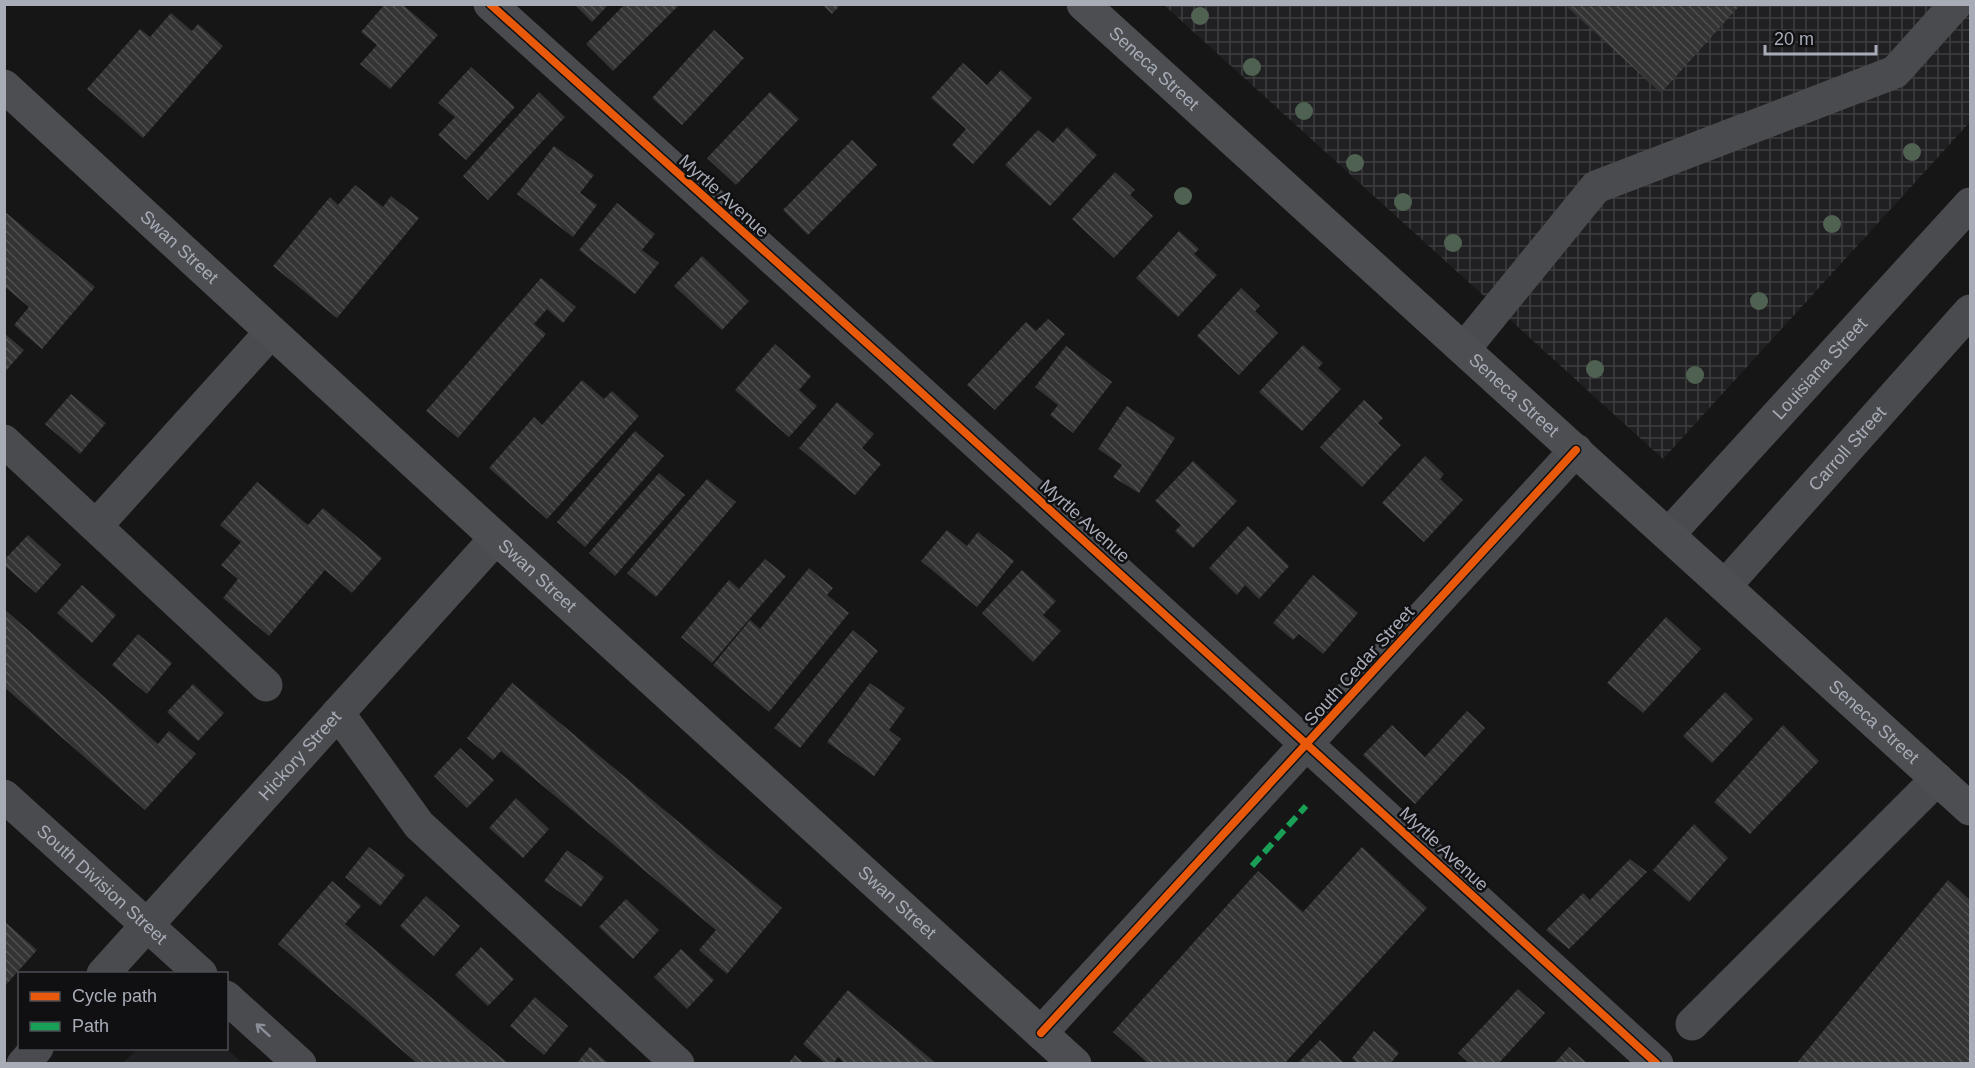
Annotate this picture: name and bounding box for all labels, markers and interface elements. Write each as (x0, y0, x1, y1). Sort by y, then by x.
scale bar (1765, 18, 1876, 56)
street label: Seneca Street (1105, 23, 1203, 114)
text: 20 m (1774, 29, 1814, 49)
street label: Myrtle Avenue (675, 151, 773, 241)
street label: Swan Street (136, 206, 222, 288)
street label: Louisiana Street (1769, 314, 1871, 423)
street label: Seneca Street (1465, 349, 1563, 441)
street label: Carroll Street (1805, 402, 1890, 495)
street label: Myrtle Avenue (1036, 476, 1134, 566)
street label: Swan Street (494, 535, 580, 616)
street label: South Cedar Street (1300, 602, 1418, 730)
street label: Seneca Street (1825, 676, 1923, 768)
street label: Hickory Street (255, 707, 345, 804)
street label: Myrtle Avenue (1396, 803, 1492, 895)
street label: South Division Street (33, 821, 171, 948)
street label: Swan Street (854, 862, 940, 943)
legend (18, 972, 228, 1050)
text: Cycle path (72, 986, 157, 1006)
text: Path (72, 1016, 109, 1036)
one-way arrow (256, 1023, 271, 1037)

